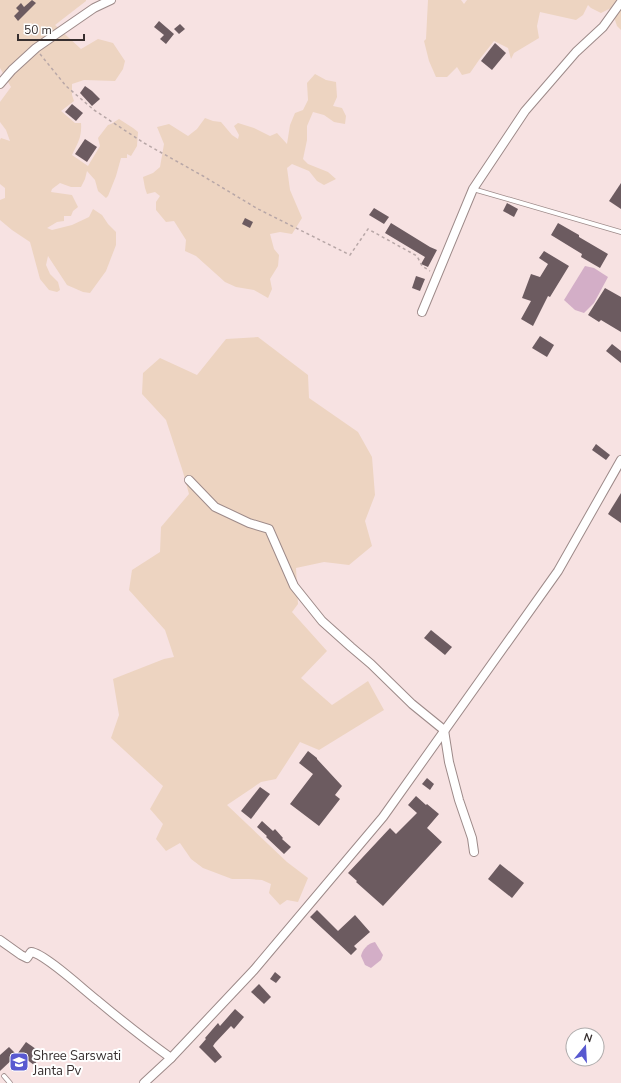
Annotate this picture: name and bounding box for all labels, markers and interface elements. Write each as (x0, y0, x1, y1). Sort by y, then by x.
scale bar (18, 16, 84, 42)
text: 50 m (24, 22, 52, 38)
north arrow (565, 1027, 605, 1067)
text: N (582, 1030, 594, 1046)
place label: Shree Sarswati Janta Pv (32, 1047, 121, 1080)
school or university icon: Shree Sarswati Janta Pv (8, 1051, 30, 1073)

